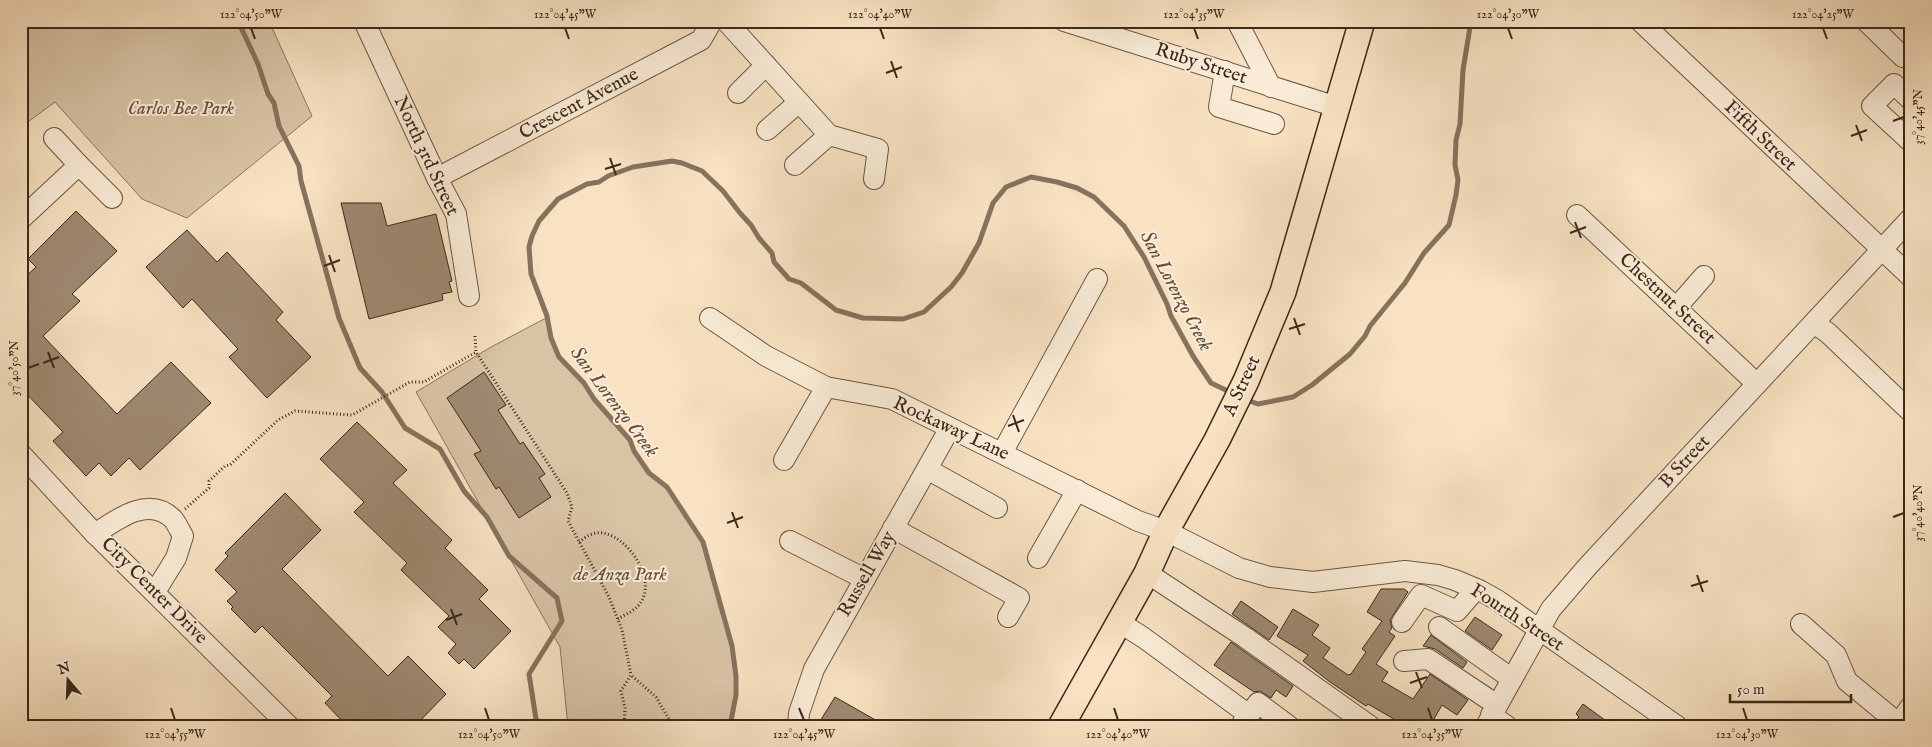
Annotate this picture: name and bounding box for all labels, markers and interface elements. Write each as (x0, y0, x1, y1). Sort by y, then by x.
text: 122°04'50"W (220, 7, 283, 22)
text: 122°04'45"W (534, 7, 597, 22)
text: 122°04'40"W (848, 7, 912, 22)
text: 122°04'35"W (1164, 7, 1225, 22)
text: 122°04'30"W (1477, 7, 1540, 22)
text: 122°04'25"W (1792, 7, 1855, 22)
street label: Ruby Street (1152, 38, 1250, 90)
street label: Crescent Avenue (515, 62, 643, 145)
text: 37°40'45"N (1911, 89, 1926, 145)
street label: North 3rd Street (388, 92, 464, 220)
street label: Fifth Street (1719, 95, 1802, 177)
park label: Carlos Bee Park (128, 97, 235, 121)
water label: San Lorenzo Creek (1134, 227, 1218, 355)
street label: Chestnut Street (1614, 248, 1721, 350)
text: 37°40'50"N (7, 340, 22, 396)
water label: San Lorenzo Creek (564, 342, 664, 462)
street label: A Street (1217, 351, 1267, 421)
street label: Rockaway Lane (889, 392, 1013, 466)
street label: B Street (1654, 430, 1716, 494)
text: 37°40'40"N (1911, 484, 1926, 542)
street label: Russell Way (833, 526, 902, 621)
street label: City Center Drive (95, 532, 213, 650)
park label: de Anza Park (572, 563, 667, 587)
street label: Fourth Street (1466, 579, 1569, 657)
north arrow (42, 654, 92, 704)
text: N (54, 658, 73, 679)
scale bar (1730, 672, 1851, 704)
text: 50 m (1737, 680, 1765, 699)
text: 122°04'55"W (145, 727, 206, 742)
text: 122°04'50"W (458, 727, 521, 742)
text: 122°04'45"W (773, 727, 836, 742)
text: 122°04'40"W (1086, 727, 1150, 742)
text: 122°04'35"W (1402, 727, 1463, 742)
text: 122°04'30"W (1716, 727, 1779, 742)

